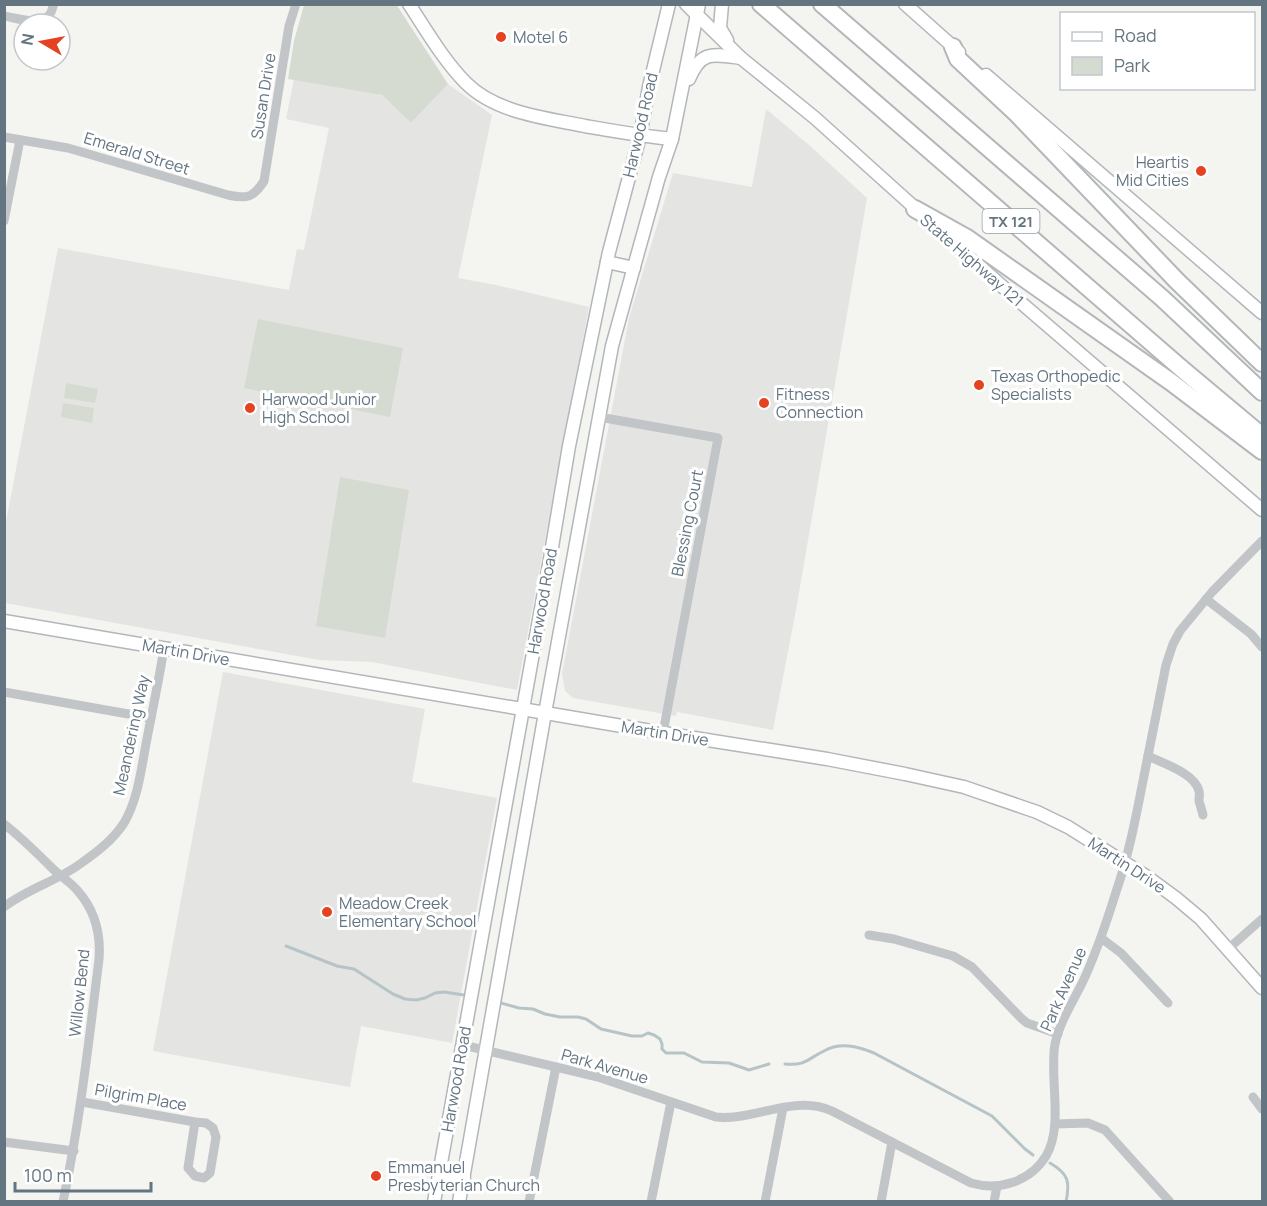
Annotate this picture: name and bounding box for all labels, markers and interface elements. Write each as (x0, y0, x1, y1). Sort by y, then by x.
north arrow (12, 12, 72, 72)
legend (1060, 12, 1255, 90)
text: Road (1114, 23, 1157, 47)
place label: Motel 6 (513, 26, 568, 48)
marker: Motel 6 (494, 30, 508, 44)
text: N (15, 32, 39, 47)
street label: Susan Drive (245, 51, 281, 141)
text: Park (1114, 53, 1151, 77)
street label: Harwood Road (617, 70, 663, 180)
street label: Emerald Street (81, 126, 193, 180)
place label: Heartis Mid Cities (1116, 151, 1189, 191)
marker: Heartis Mid Cities (1194, 164, 1208, 178)
street label: State Highway 121 (915, 209, 1029, 311)
road number: TX 121 (982, 209, 1040, 233)
place label: Texas Orthopedic Specialists (991, 365, 1121, 405)
marker: Texas Orthopedic Specialists (972, 378, 986, 392)
place label: Fitness Connection (776, 383, 863, 423)
place label: Harwood Junior High School (262, 388, 377, 428)
marker: Fitness Connection (757, 396, 771, 410)
marker: Harwood Junior High School (243, 401, 257, 415)
street label: Blessing Court (666, 468, 708, 578)
street label: Harwood Road (522, 546, 562, 656)
street label: Martin Drive (141, 633, 231, 671)
street label: Meandering Way (107, 672, 155, 797)
street label: Martin Drive (620, 715, 710, 751)
street label: Martin Drive (1084, 832, 1170, 898)
place label: Meadow Creek Elementary School (339, 892, 477, 932)
marker: Meadow Creek Elementary School (320, 905, 334, 919)
street label: Park Avenue (1035, 943, 1091, 1035)
street label: Willow Bend (63, 948, 95, 1038)
street label: Harwood Road (436, 1024, 476, 1134)
street label: Park Avenue (559, 1043, 651, 1089)
street label: Pilgrim Place (93, 1078, 189, 1116)
scale bar (15, 1155, 152, 1193)
place label: Emmanuel Presbyterian Church (388, 1156, 540, 1196)
text: 100 m (24, 1163, 72, 1187)
marker: Emmanuel Presbyterian Church (369, 1169, 383, 1183)

